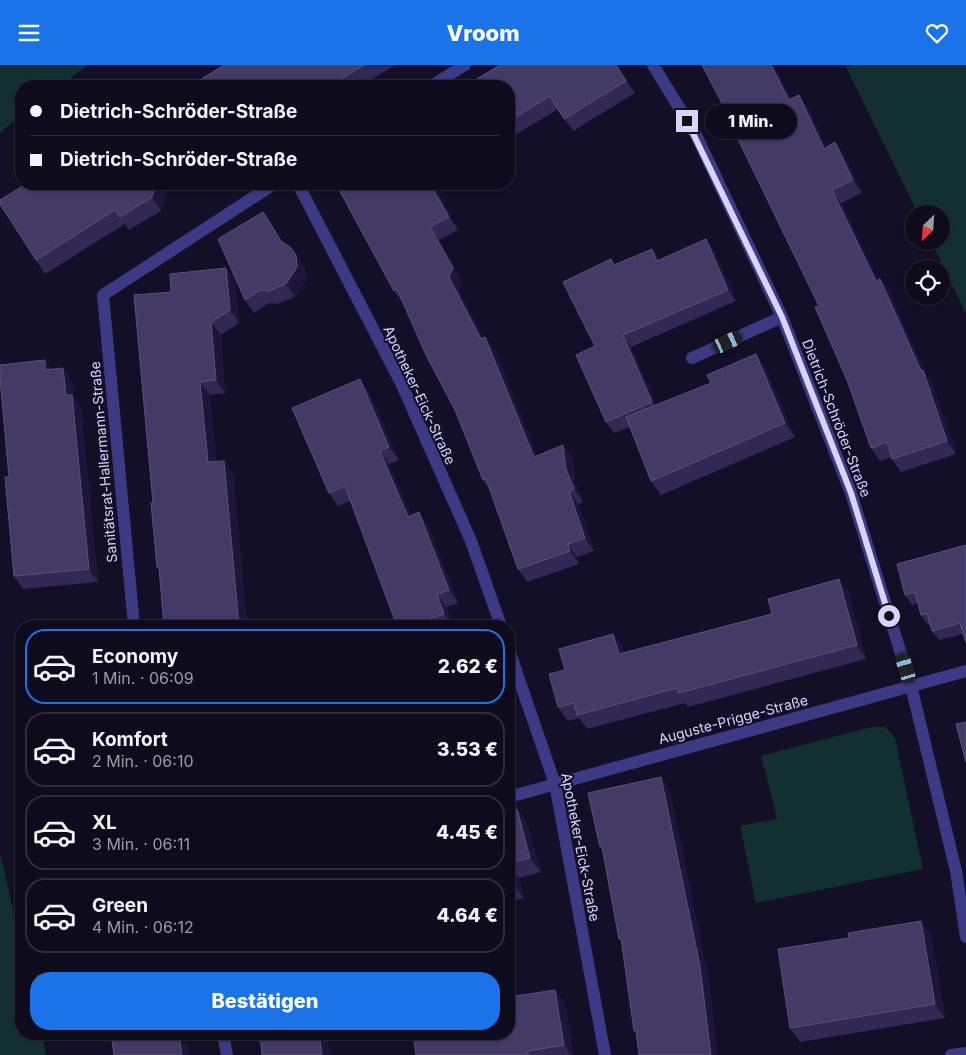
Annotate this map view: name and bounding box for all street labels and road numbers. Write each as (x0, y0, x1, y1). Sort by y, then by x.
street label: Apotheker-Eick-Straße (380, 323, 460, 467)
street label: Dietrich-Schröder-Straße (799, 337, 875, 499)
street label: Sanitätsrat-Hallermann-Straße (86, 361, 120, 563)
street label: Auguste-Prigge-Straße (656, 691, 810, 747)
street label: Apotheker-Eick-Straße (558, 771, 604, 923)

